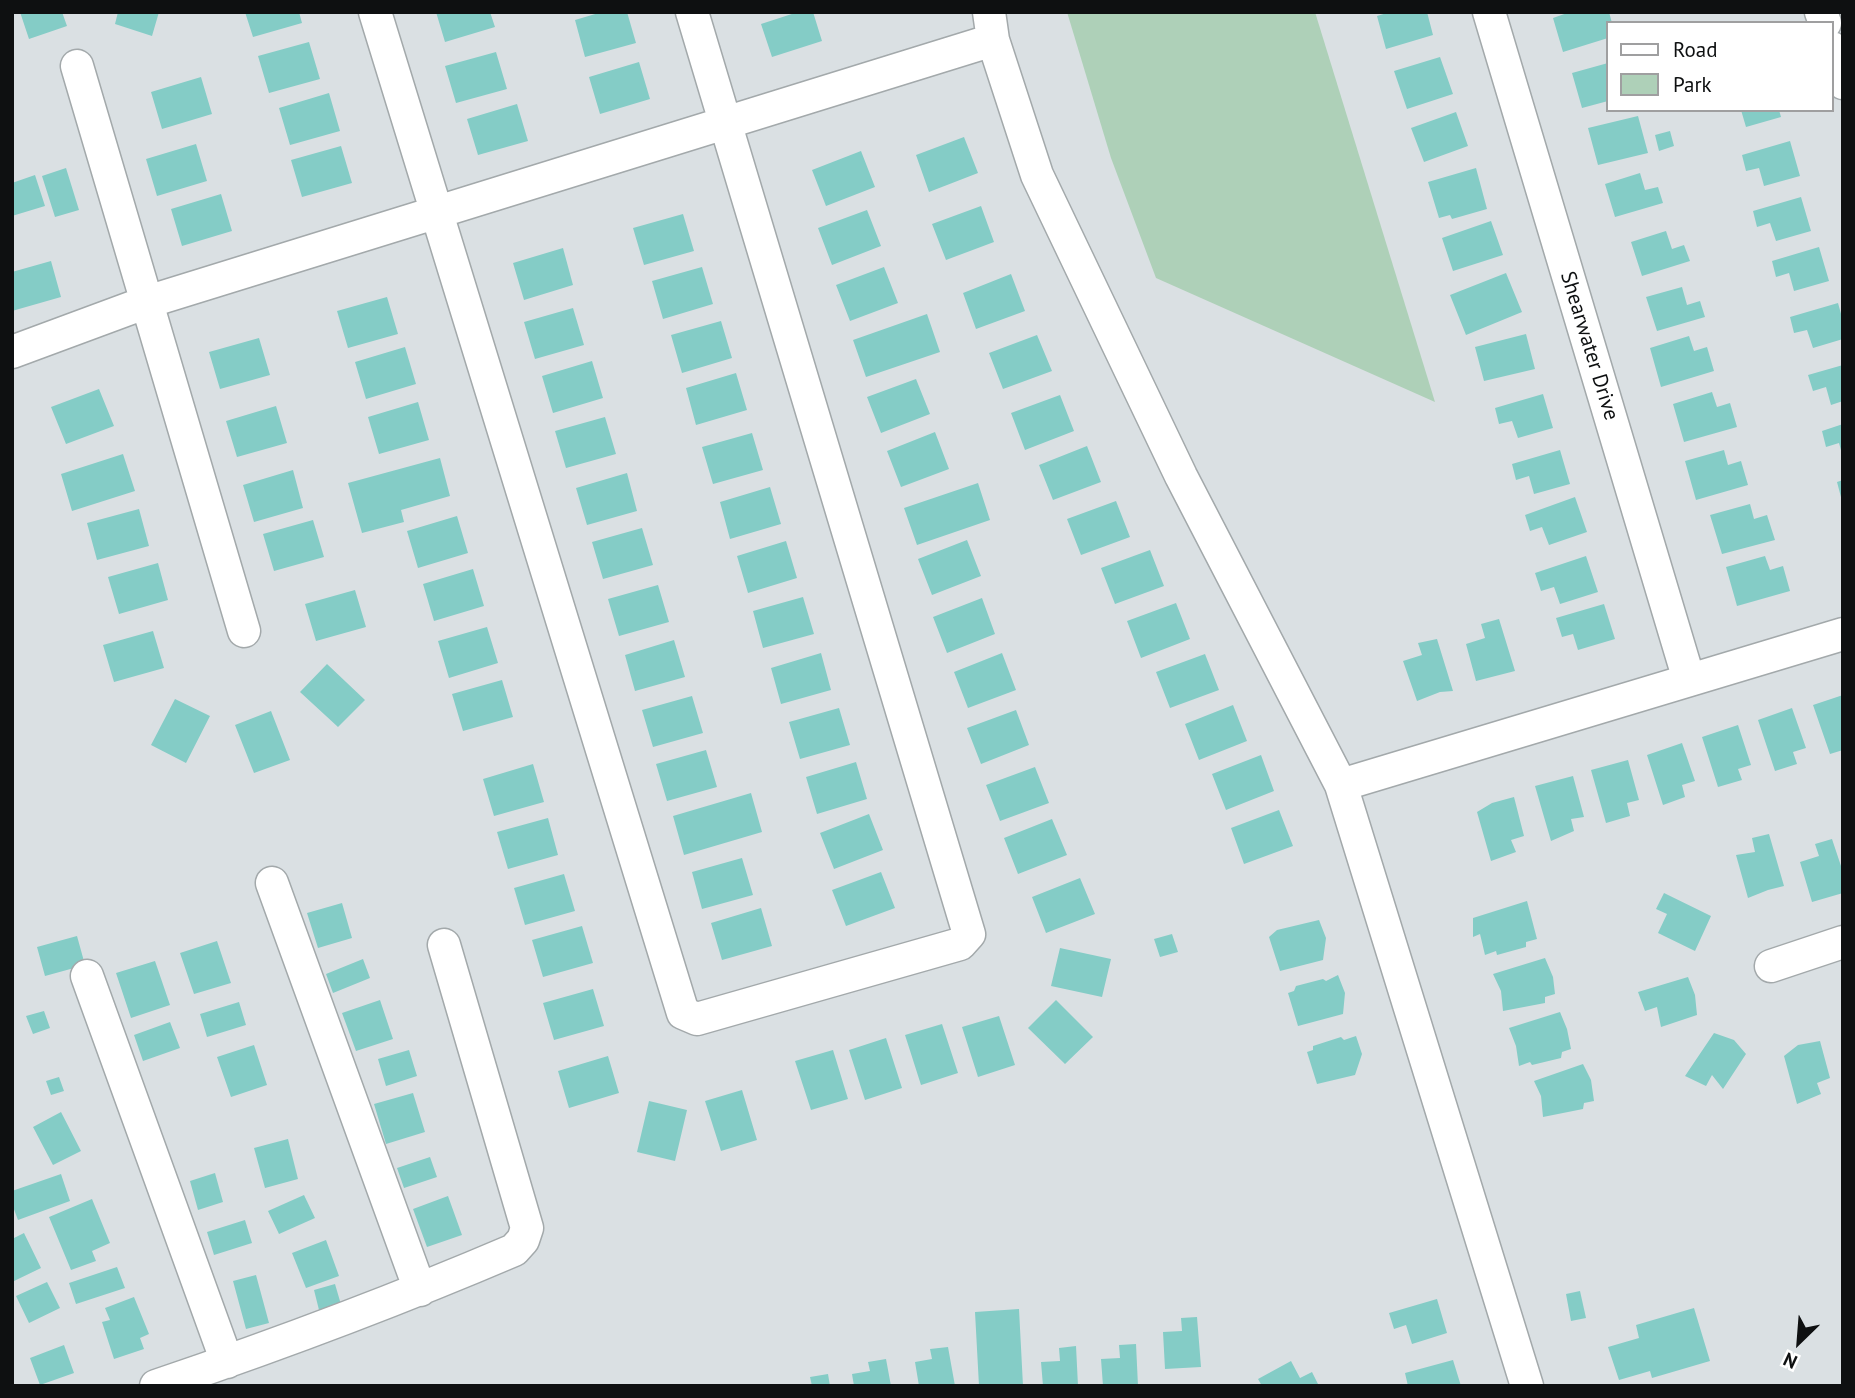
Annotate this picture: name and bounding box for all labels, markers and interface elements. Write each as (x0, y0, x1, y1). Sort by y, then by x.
legend (1606, 21, 1834, 112)
text: Road (1673, 36, 1717, 63)
text: Park (1673, 71, 1712, 98)
street label: Shearwater Drive (1554, 269, 1624, 423)
north arrow (1764, 1307, 1834, 1377)
text: N (1779, 1348, 1801, 1375)

